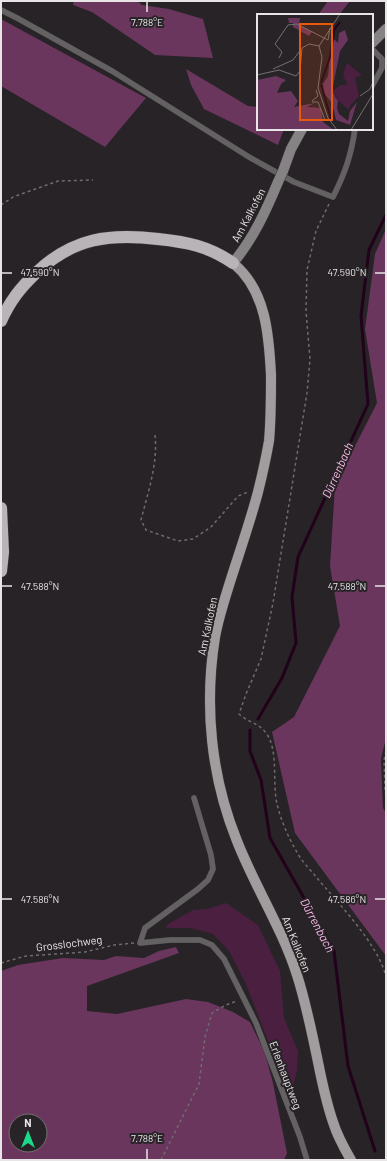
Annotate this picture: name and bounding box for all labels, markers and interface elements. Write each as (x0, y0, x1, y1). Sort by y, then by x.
inset map (257, 14, 373, 130)
text: 7.788°E (131, 16, 163, 28)
street label: Am Kalkofen (228, 186, 268, 244)
text: 47.590°N (21, 266, 59, 278)
text: 47.590°N (328, 266, 366, 278)
water label: Dürrenbach (319, 440, 355, 500)
text: 47.588°N (21, 580, 59, 592)
text: 47.588°N (328, 580, 366, 592)
street label: Am Kalkofen (194, 596, 220, 656)
text: 47.586°N (21, 893, 59, 905)
text: 47.586°N (328, 893, 366, 905)
water label: Dürrenbach (298, 896, 338, 954)
street label: Am Kalkofen (280, 914, 314, 974)
street label: Grosslochweg (35, 932, 103, 954)
street label: Erlenhauptweg (267, 1039, 305, 1111)
north arrow (8, 1113, 48, 1153)
text: N (24, 1116, 32, 1129)
text: 7.788°E (131, 1132, 163, 1144)

